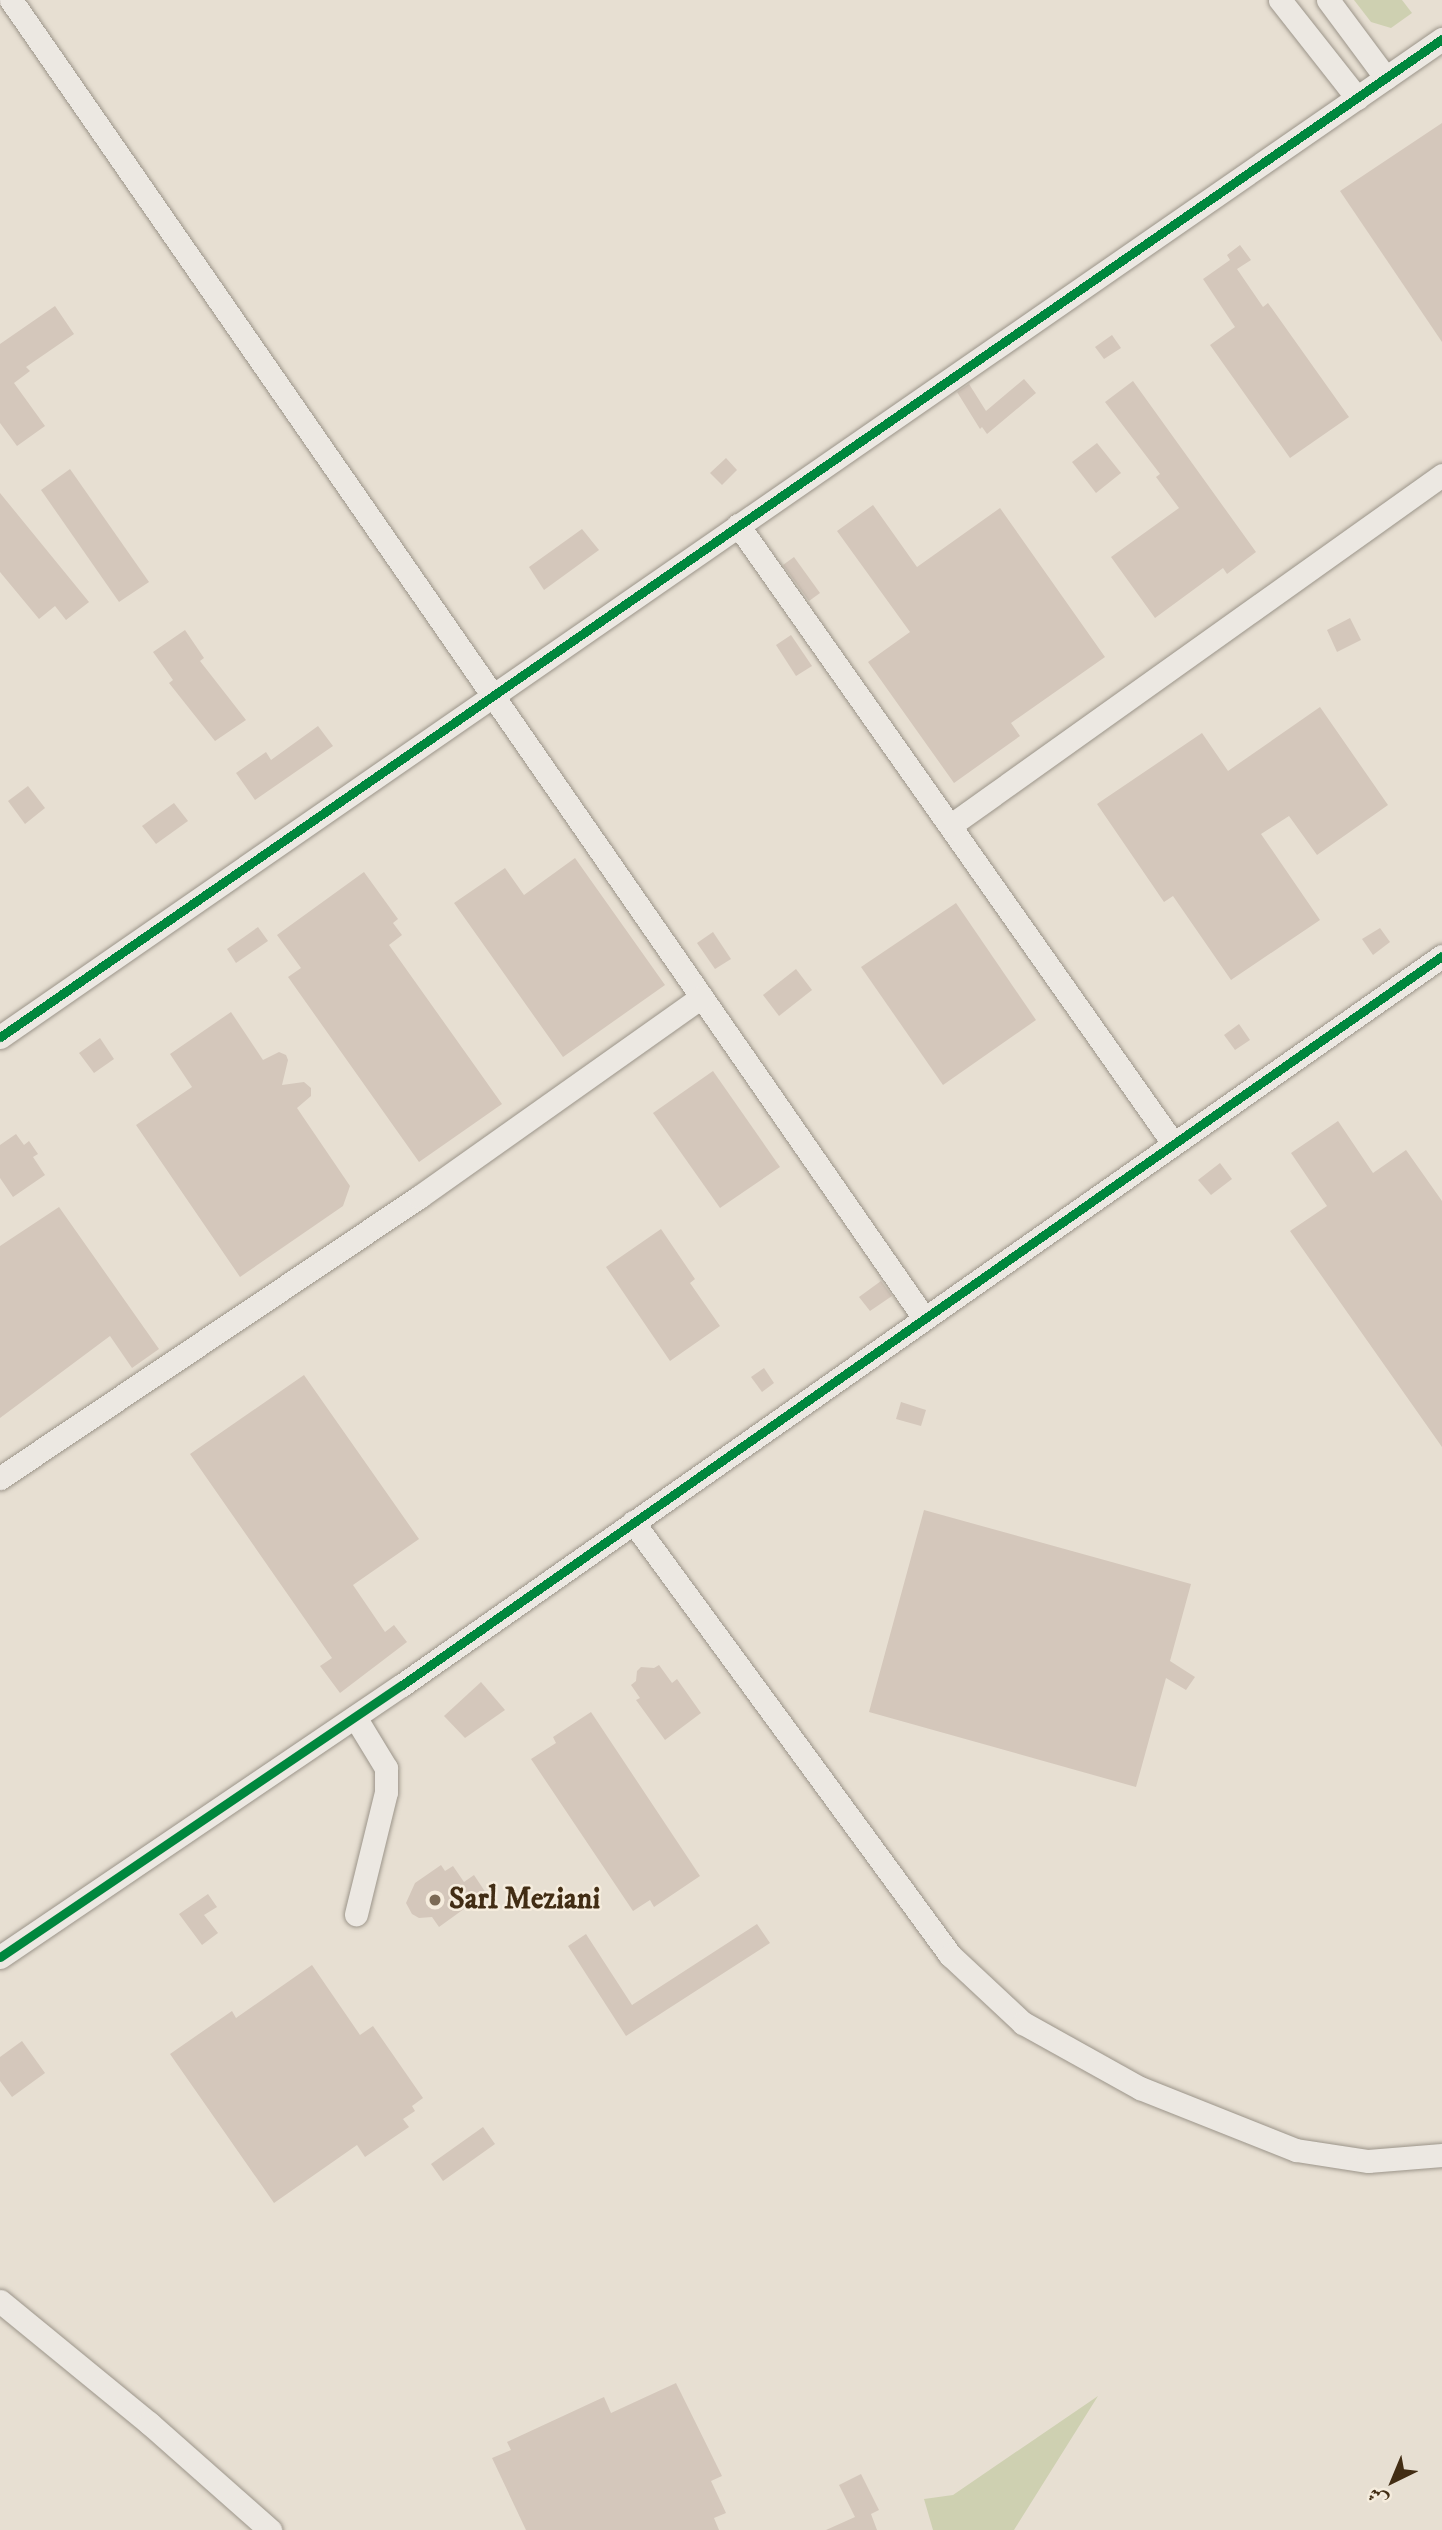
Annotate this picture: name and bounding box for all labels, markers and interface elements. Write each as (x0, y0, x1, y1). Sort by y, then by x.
place label: Sarl Meziani (449, 1882, 600, 1918)
marker: Sarl Meziani (427, 1892, 443, 1908)
north arrow (1358, 2446, 1428, 2516)
text: ش (1364, 2482, 1393, 2512)

